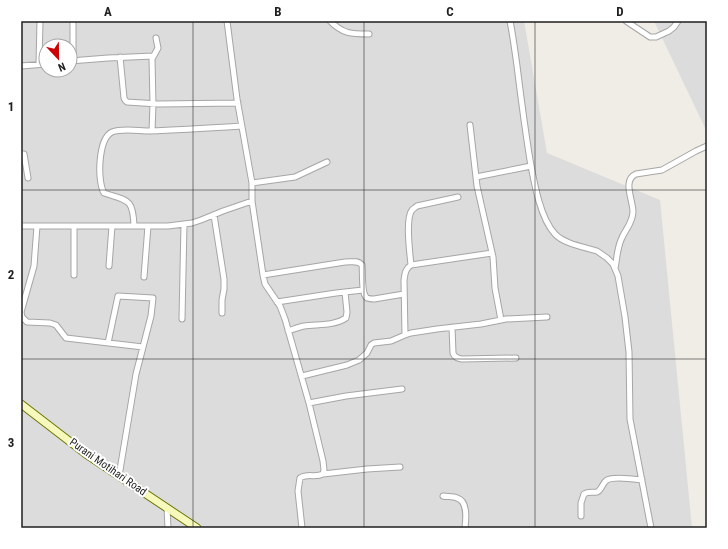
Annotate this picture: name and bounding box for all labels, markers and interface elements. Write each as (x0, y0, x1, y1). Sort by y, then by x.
text: A (104, 4, 112, 19)
text: B (274, 4, 282, 19)
text: C (446, 4, 454, 19)
text: D (616, 4, 624, 19)
north arrow (38, 38, 78, 78)
text: N (56, 60, 67, 74)
text: 1 (8, 99, 14, 114)
text: 2 (8, 267, 15, 282)
text: 3 (8, 435, 14, 450)
street label: Purani Motihari Road (67, 436, 149, 498)

